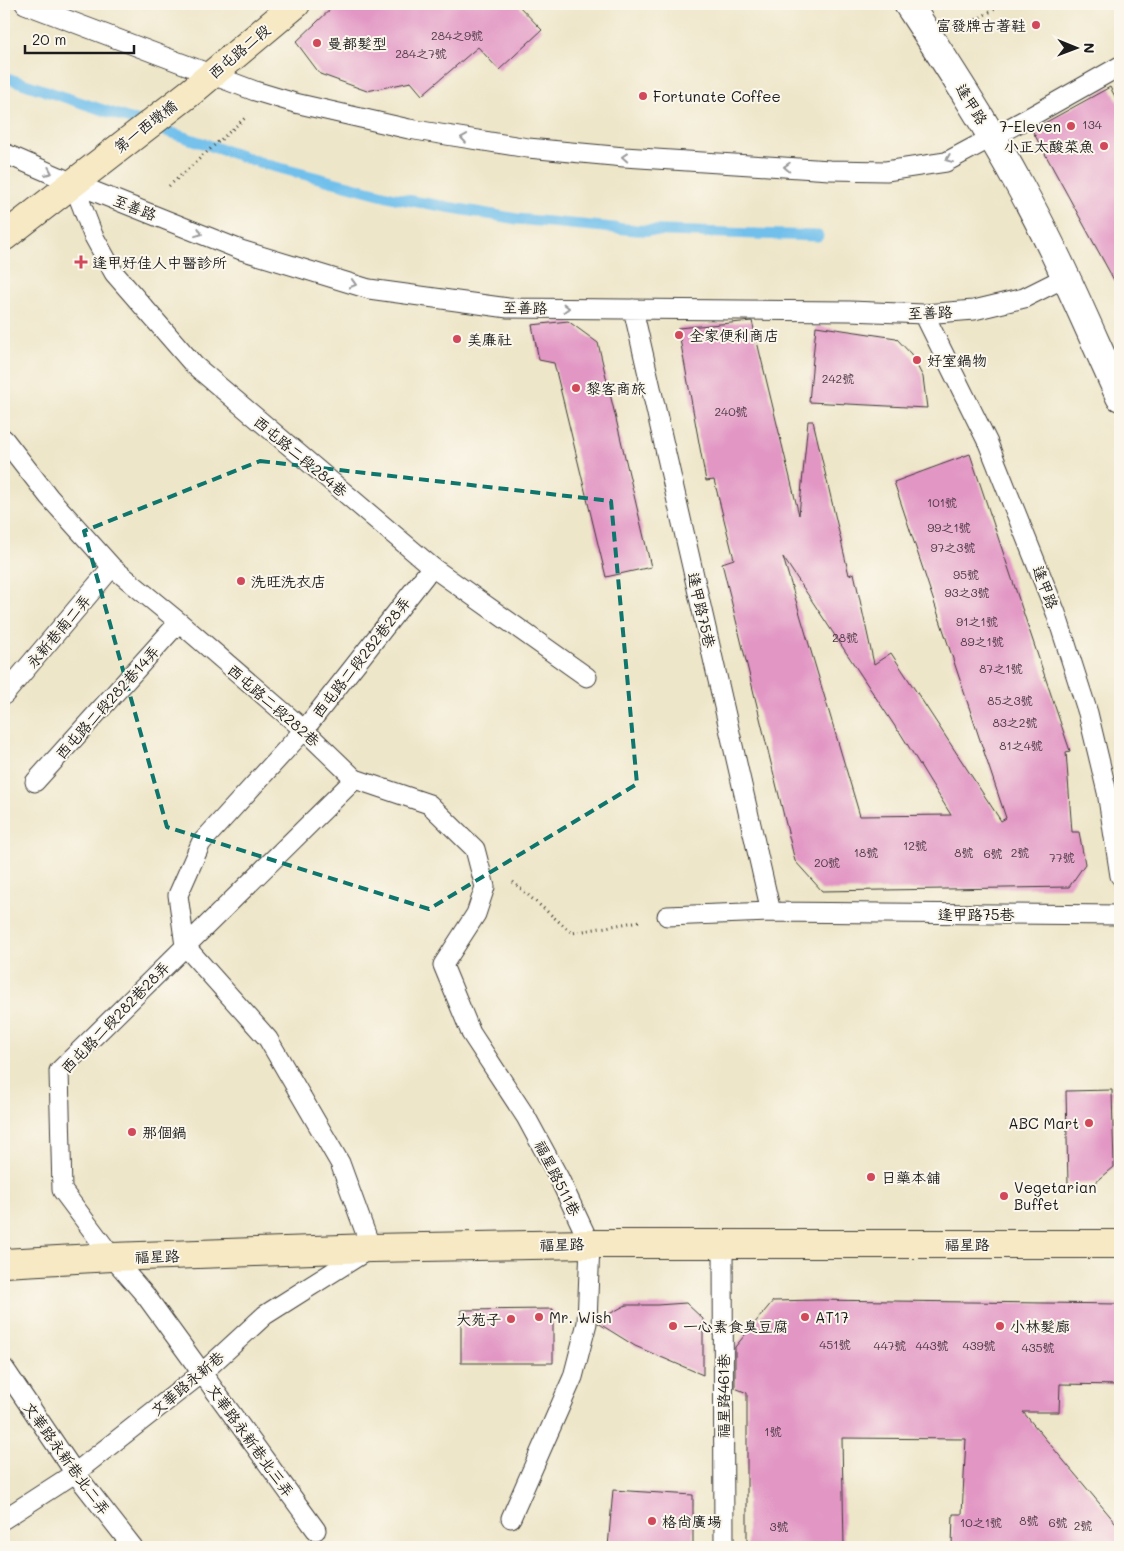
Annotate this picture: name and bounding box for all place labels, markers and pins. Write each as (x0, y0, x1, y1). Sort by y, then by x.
place label: 富發牌古著鞋 (936, 15, 1026, 35)
marker: 富發牌古著鞋 (1030, 19, 1042, 31)
place label: 曼都髮型 (327, 33, 387, 53)
marker: 曼都髮型 (311, 37, 323, 49)
place label: Fortunate Coffee (653, 86, 781, 106)
marker: Fortunate Coffee (637, 90, 649, 102)
place label: 7-Eleven (999, 116, 1061, 136)
marker: 7-Eleven (1065, 120, 1077, 132)
place label: 小正太酸菜魚 (1004, 136, 1094, 156)
marker: 小正太酸菜魚 (1098, 140, 1110, 152)
place label: 逢甲好佳人中醫診所 (92, 252, 227, 272)
marker: 逢甲好佳人中醫診所 (74, 255, 88, 269)
place label: 全家便利商店 (689, 325, 779, 345)
place label: 美廉社 (467, 329, 512, 349)
marker: 全家便利商店 (673, 329, 685, 341)
marker: 美廉社 (451, 333, 463, 345)
place label: 好室鍋物 (927, 350, 987, 370)
marker: 好室鍋物 (911, 354, 923, 366)
place label: 黎客商旅 (586, 378, 646, 398)
marker: 黎客商旅 (570, 382, 582, 394)
place label: 洗旺洗衣店 (251, 571, 326, 591)
marker: 洗旺洗衣店 (235, 575, 247, 587)
place label: ABC Mart (1008, 1113, 1079, 1133)
marker: ABC Mart (1083, 1117, 1095, 1129)
place label: 那個鍋 (142, 1122, 187, 1142)
marker: 那個鍋 (126, 1126, 138, 1138)
place label: 日藥本舖 (881, 1167, 941, 1187)
marker: 日藥本舖 (865, 1171, 877, 1183)
place label: Vegetarian Buffet (1014, 1177, 1097, 1214)
marker: Vegetarian Buffet (998, 1190, 1010, 1202)
place label: Mr. Wish (549, 1307, 611, 1327)
place label: AT17 (815, 1307, 849, 1327)
place label: 大苑子 (456, 1309, 501, 1329)
marker: Mr. Wish (533, 1311, 545, 1323)
marker: AT17 (799, 1311, 811, 1323)
marker: 大苑子 (505, 1313, 517, 1325)
place label: 一心素食臭豆腐 (683, 1316, 788, 1336)
place label: 小林髮廊 (1010, 1316, 1070, 1336)
marker: 一心素食臭豆腐 (667, 1320, 679, 1332)
marker: 小林髮廊 (994, 1320, 1006, 1332)
place label: 格尚廣場 (662, 1511, 722, 1531)
marker: 格尚廣場 (646, 1515, 658, 1527)

